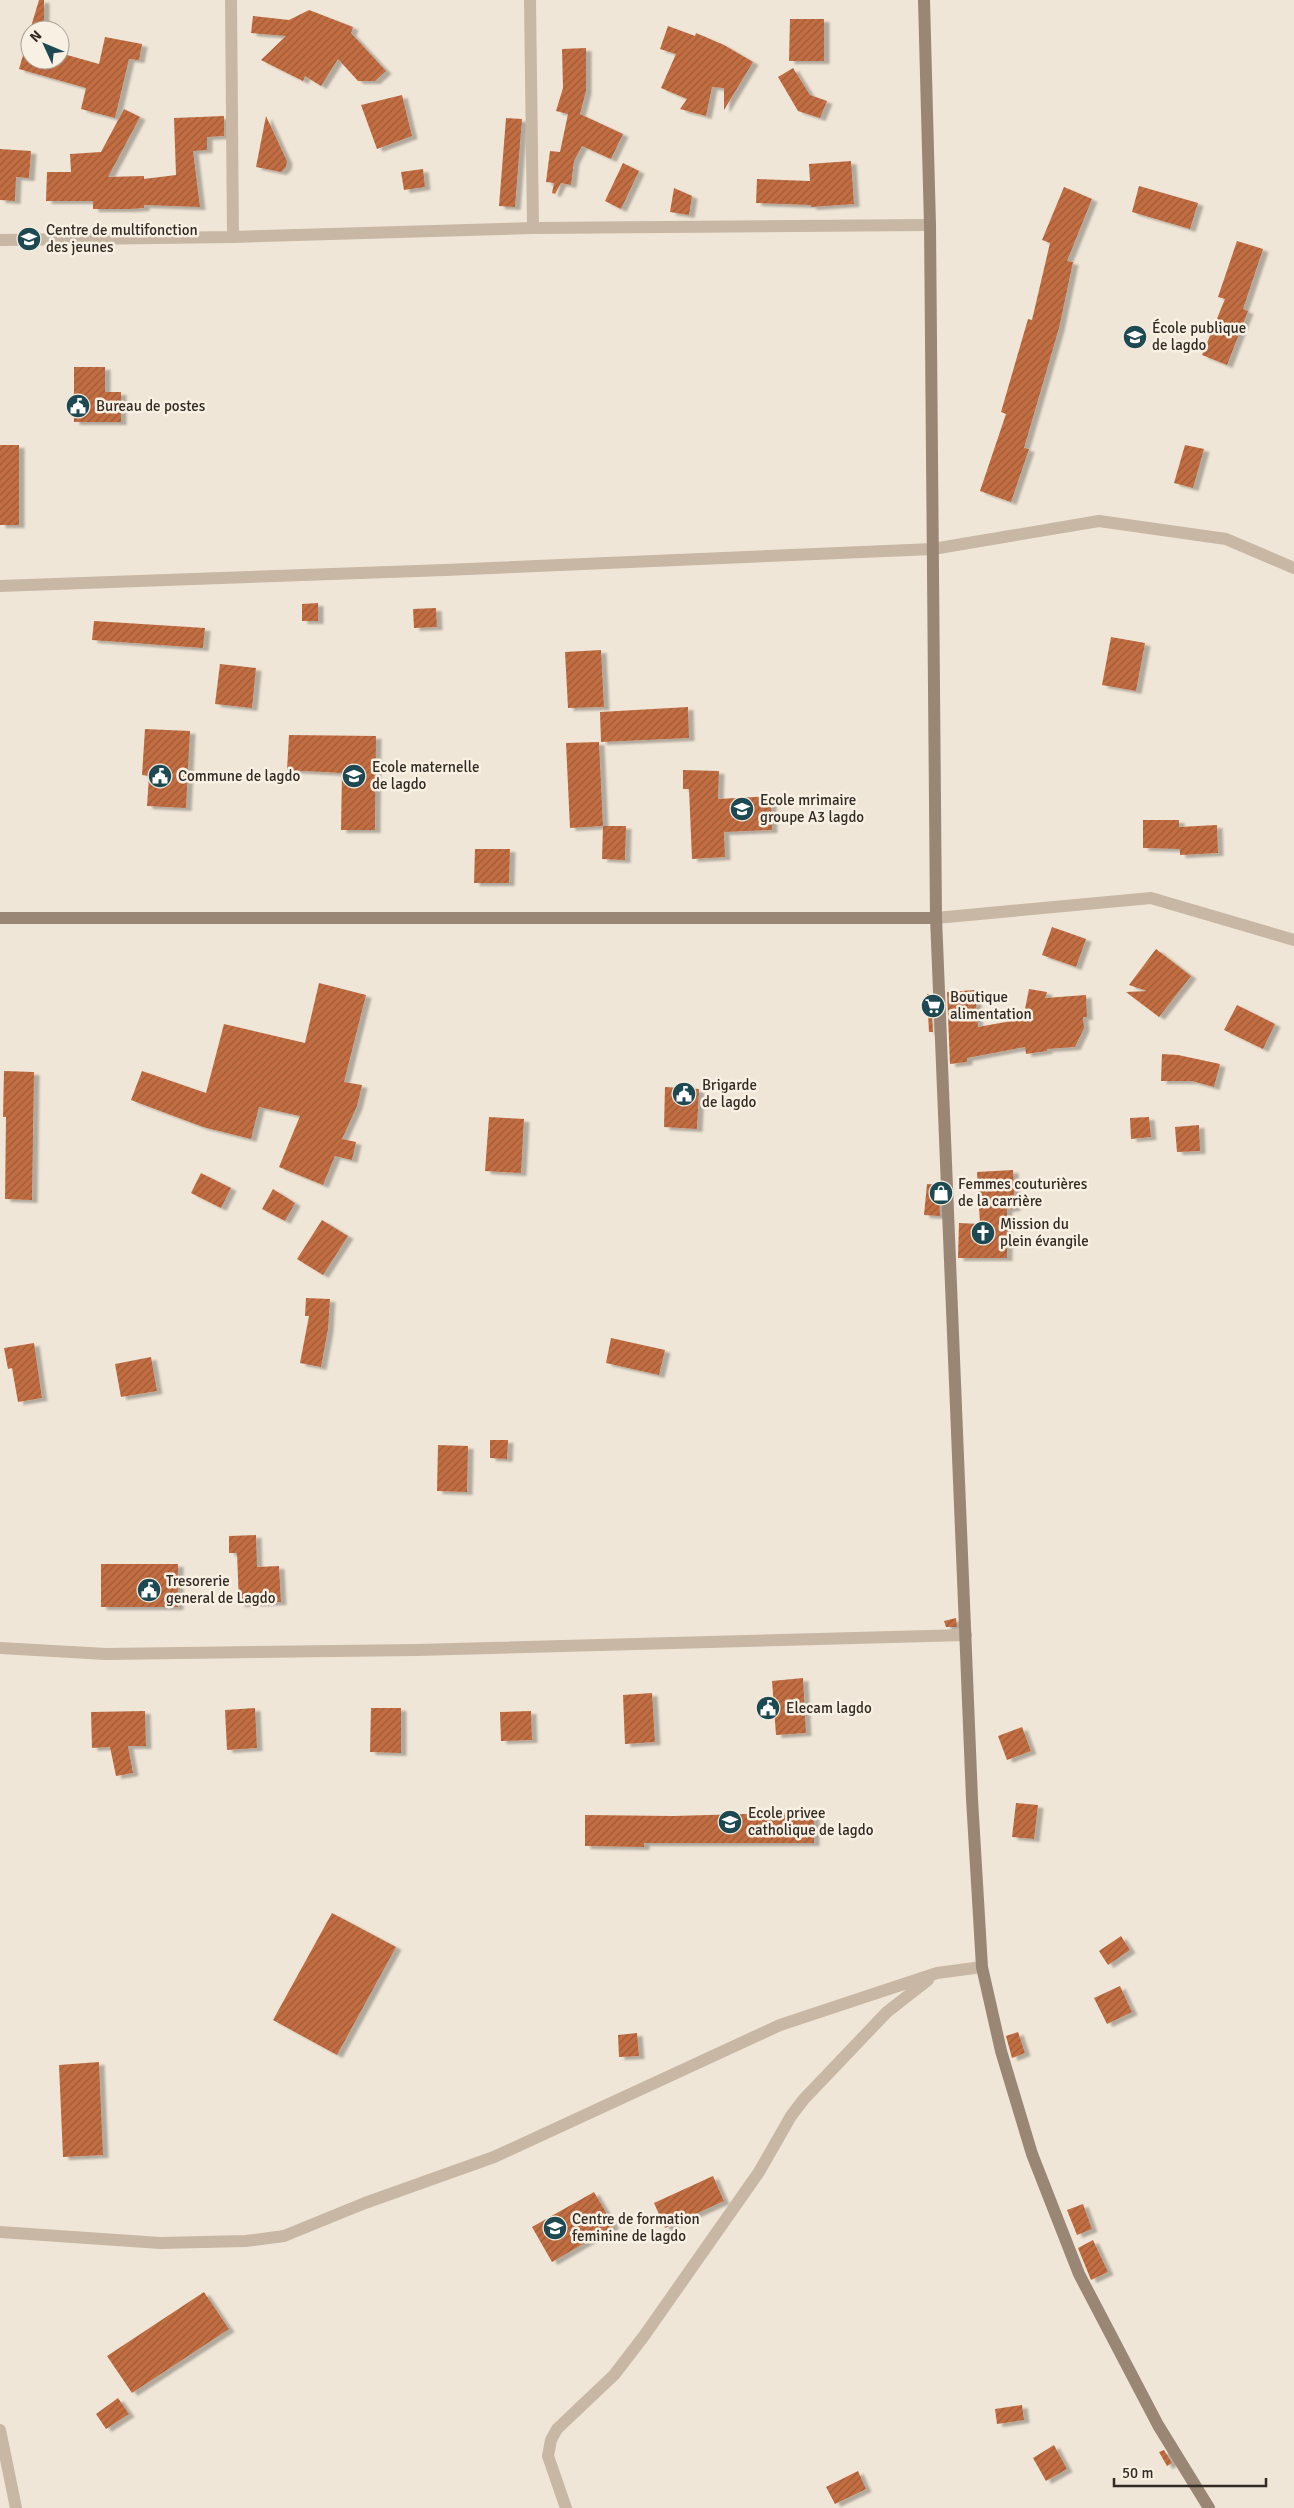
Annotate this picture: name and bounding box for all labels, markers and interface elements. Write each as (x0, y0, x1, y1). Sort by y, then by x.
north arrow (20, 20, 70, 70)
text: N (27, 27, 46, 46)
place label: Centre de multifonction des jeunes (46, 221, 198, 256)
school or university icon: Centre de multifonction des jeunes (16, 226, 42, 252)
place label: École publique de lagdo (1152, 318, 1246, 354)
school or university icon: École publique de lagdo (1122, 324, 1148, 350)
public building icon: Bureau de postes (65, 393, 91, 419)
place label: Bureau de postes (96, 397, 206, 415)
place label: Ecole maternelle de lagdo (372, 758, 479, 793)
public building icon: Commune de lagdo (147, 763, 173, 789)
school or university icon: Ecole maternelle de lagdo (341, 763, 367, 789)
place label: Commune de lagdo (178, 767, 300, 785)
place label: Ecole mrimaire groupe A3 lagdo (760, 791, 864, 826)
school or university icon: Ecole mrimaire groupe A3 lagdo (729, 796, 755, 822)
place label: Boutique alimentation (950, 988, 1032, 1023)
supermarket icon: Boutique alimentation (920, 993, 946, 1019)
place label: Brigarde de lagdo (702, 1076, 757, 1111)
public building icon: Brigarde de lagdo (671, 1081, 697, 1107)
place label: Femmes couturières de la carrière (958, 1175, 1088, 1210)
shop icon: Femmes couturières de la carrière (928, 1180, 954, 1206)
place label: Mission du plein évangile (1000, 1215, 1089, 1250)
church icon: Mission du plein évangile (970, 1220, 996, 1246)
place label: Tresorerie general de Lagdo (166, 1572, 276, 1607)
public building icon: Tresorerie general de Lagdo (136, 1577, 162, 1603)
public building icon: Elecam lagdo (755, 1695, 781, 1721)
place label: Elecam lagdo (786, 1699, 872, 1717)
place label: Ecole privee catholique de lagdo (748, 1804, 874, 1839)
school or university icon: Ecole privee catholique de lagdo (717, 1809, 743, 1835)
place label: Centre de formation feminine de lagdo (572, 2210, 700, 2245)
school or university icon: Centre de formation feminine de lagdo (542, 2215, 568, 2241)
scale bar (1114, 2456, 1266, 2488)
text: 50 m (1122, 2464, 1153, 2482)

